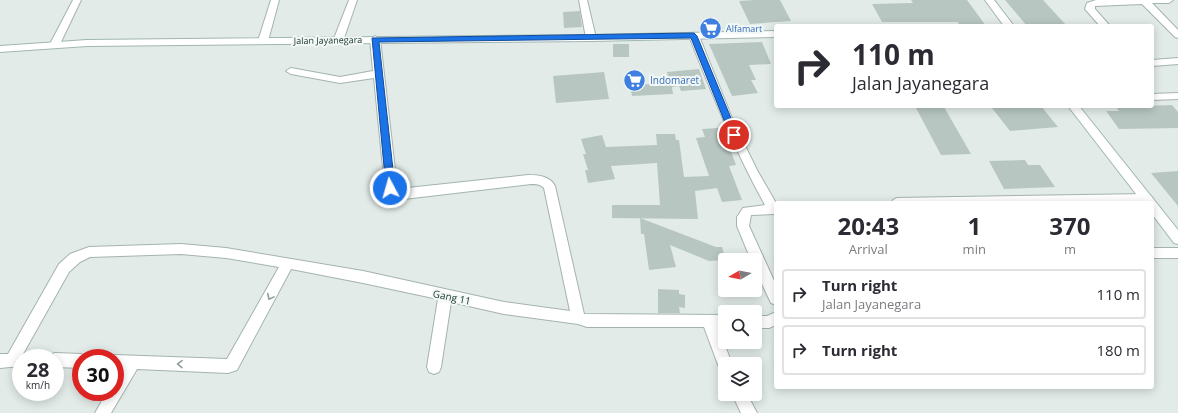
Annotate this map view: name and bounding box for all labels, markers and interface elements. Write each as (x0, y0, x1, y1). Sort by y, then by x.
supermarket icon: Alfamart (698, 15, 724, 41)
place label: Alfamart (726, 22, 762, 35)
street label: Jalan Jayanegara (293, 33, 362, 47)
text: 110 m (852, 35, 935, 73)
icon: right (786, 40, 838, 92)
supermarket icon: Indomaret (622, 67, 648, 93)
text: Jalan Jayanegara (852, 71, 989, 95)
place label: Indomaret (650, 73, 700, 87)
pin (717, 118, 751, 152)
icon: arrive (723, 124, 745, 146)
position arrow (369, 167, 411, 209)
text: 20:43 (837, 209, 899, 242)
text: 1 (967, 209, 981, 242)
text: 370 (1049, 209, 1091, 242)
text: Arrival (849, 240, 888, 258)
text: min (963, 240, 986, 258)
text: m (1064, 240, 1076, 258)
north arrow (718, 253, 762, 297)
map controls (718, 253, 762, 401)
text: Turn right (822, 275, 897, 295)
icon: right (788, 283, 810, 305)
text: 110 m (1096, 284, 1140, 304)
street label: Gang 11 (432, 286, 472, 308)
one-way arrow (267, 293, 275, 300)
text: Jalan Jayanegara (822, 295, 921, 313)
button: search (718, 305, 762, 349)
icon: right (788, 339, 810, 361)
text: Turn right (822, 340, 897, 360)
text: 180 m (1096, 340, 1140, 360)
speed limit sign: 30 (72, 349, 124, 401)
text: 28 (27, 356, 49, 383)
button: layers (718, 357, 762, 401)
one-way arrow (177, 360, 183, 369)
text: km/h (26, 378, 50, 392)

